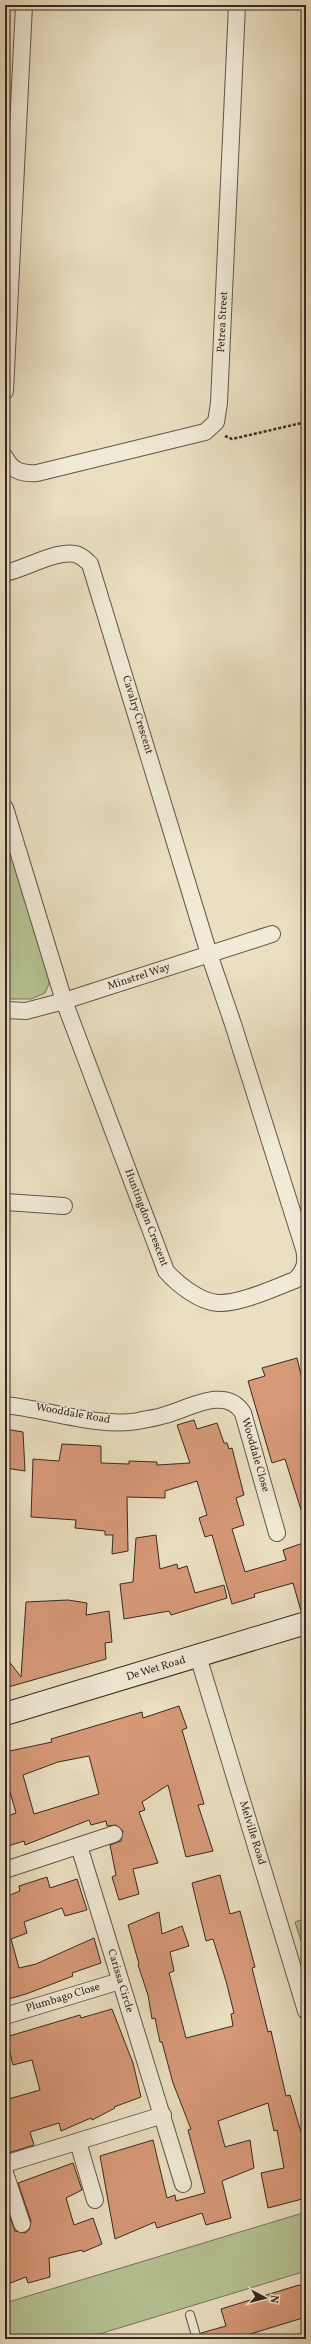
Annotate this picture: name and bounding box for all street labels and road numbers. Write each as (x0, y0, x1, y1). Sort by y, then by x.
street label: Petrea Street (214, 291, 232, 353)
street label: Cavalry Crescent (118, 674, 156, 756)
street label: Minstrel Way (106, 960, 172, 994)
street label: Huntingdon Crescent (120, 1167, 172, 1269)
street label: Wooddale Road (35, 1400, 111, 1428)
street label: Wooddale Close (237, 1416, 273, 1494)
street label: De Wet Road (124, 1653, 188, 1685)
street label: Melville Road (235, 1799, 269, 1867)
street label: Carissa Circle (103, 1947, 137, 2015)
street label: Plumbago Close (24, 1980, 102, 2016)

